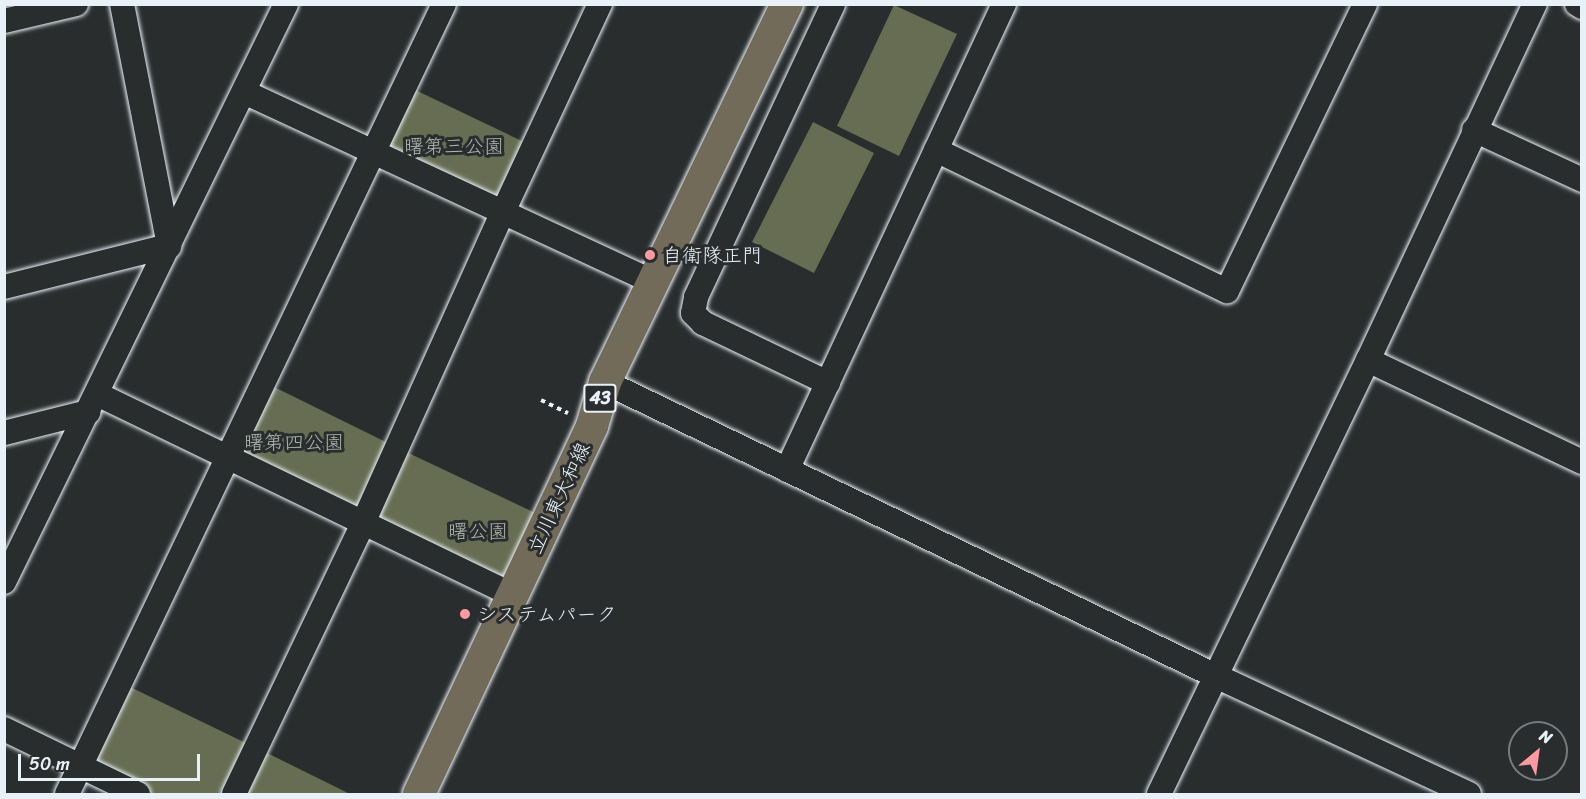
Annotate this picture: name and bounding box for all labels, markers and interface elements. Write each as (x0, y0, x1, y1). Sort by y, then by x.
park label: 曙第三公園 (404, 134, 504, 158)
place label: 自衛隊正門 (662, 243, 762, 267)
marker: 自衛隊正門 (643, 248, 657, 262)
road number: 43 (582, 383, 618, 413)
park label: 曙第四公園 (244, 430, 344, 454)
street label: 立川東大和線 (523, 439, 595, 557)
park label: 曙公園 (448, 519, 508, 543)
place label: システムパーク (477, 602, 617, 626)
marker: システムパーク (458, 607, 472, 621)
north arrow (1508, 721, 1568, 781)
text: N (1534, 721, 1558, 752)
scale bar (21, 742, 202, 780)
text: 50 m (29, 748, 70, 780)

